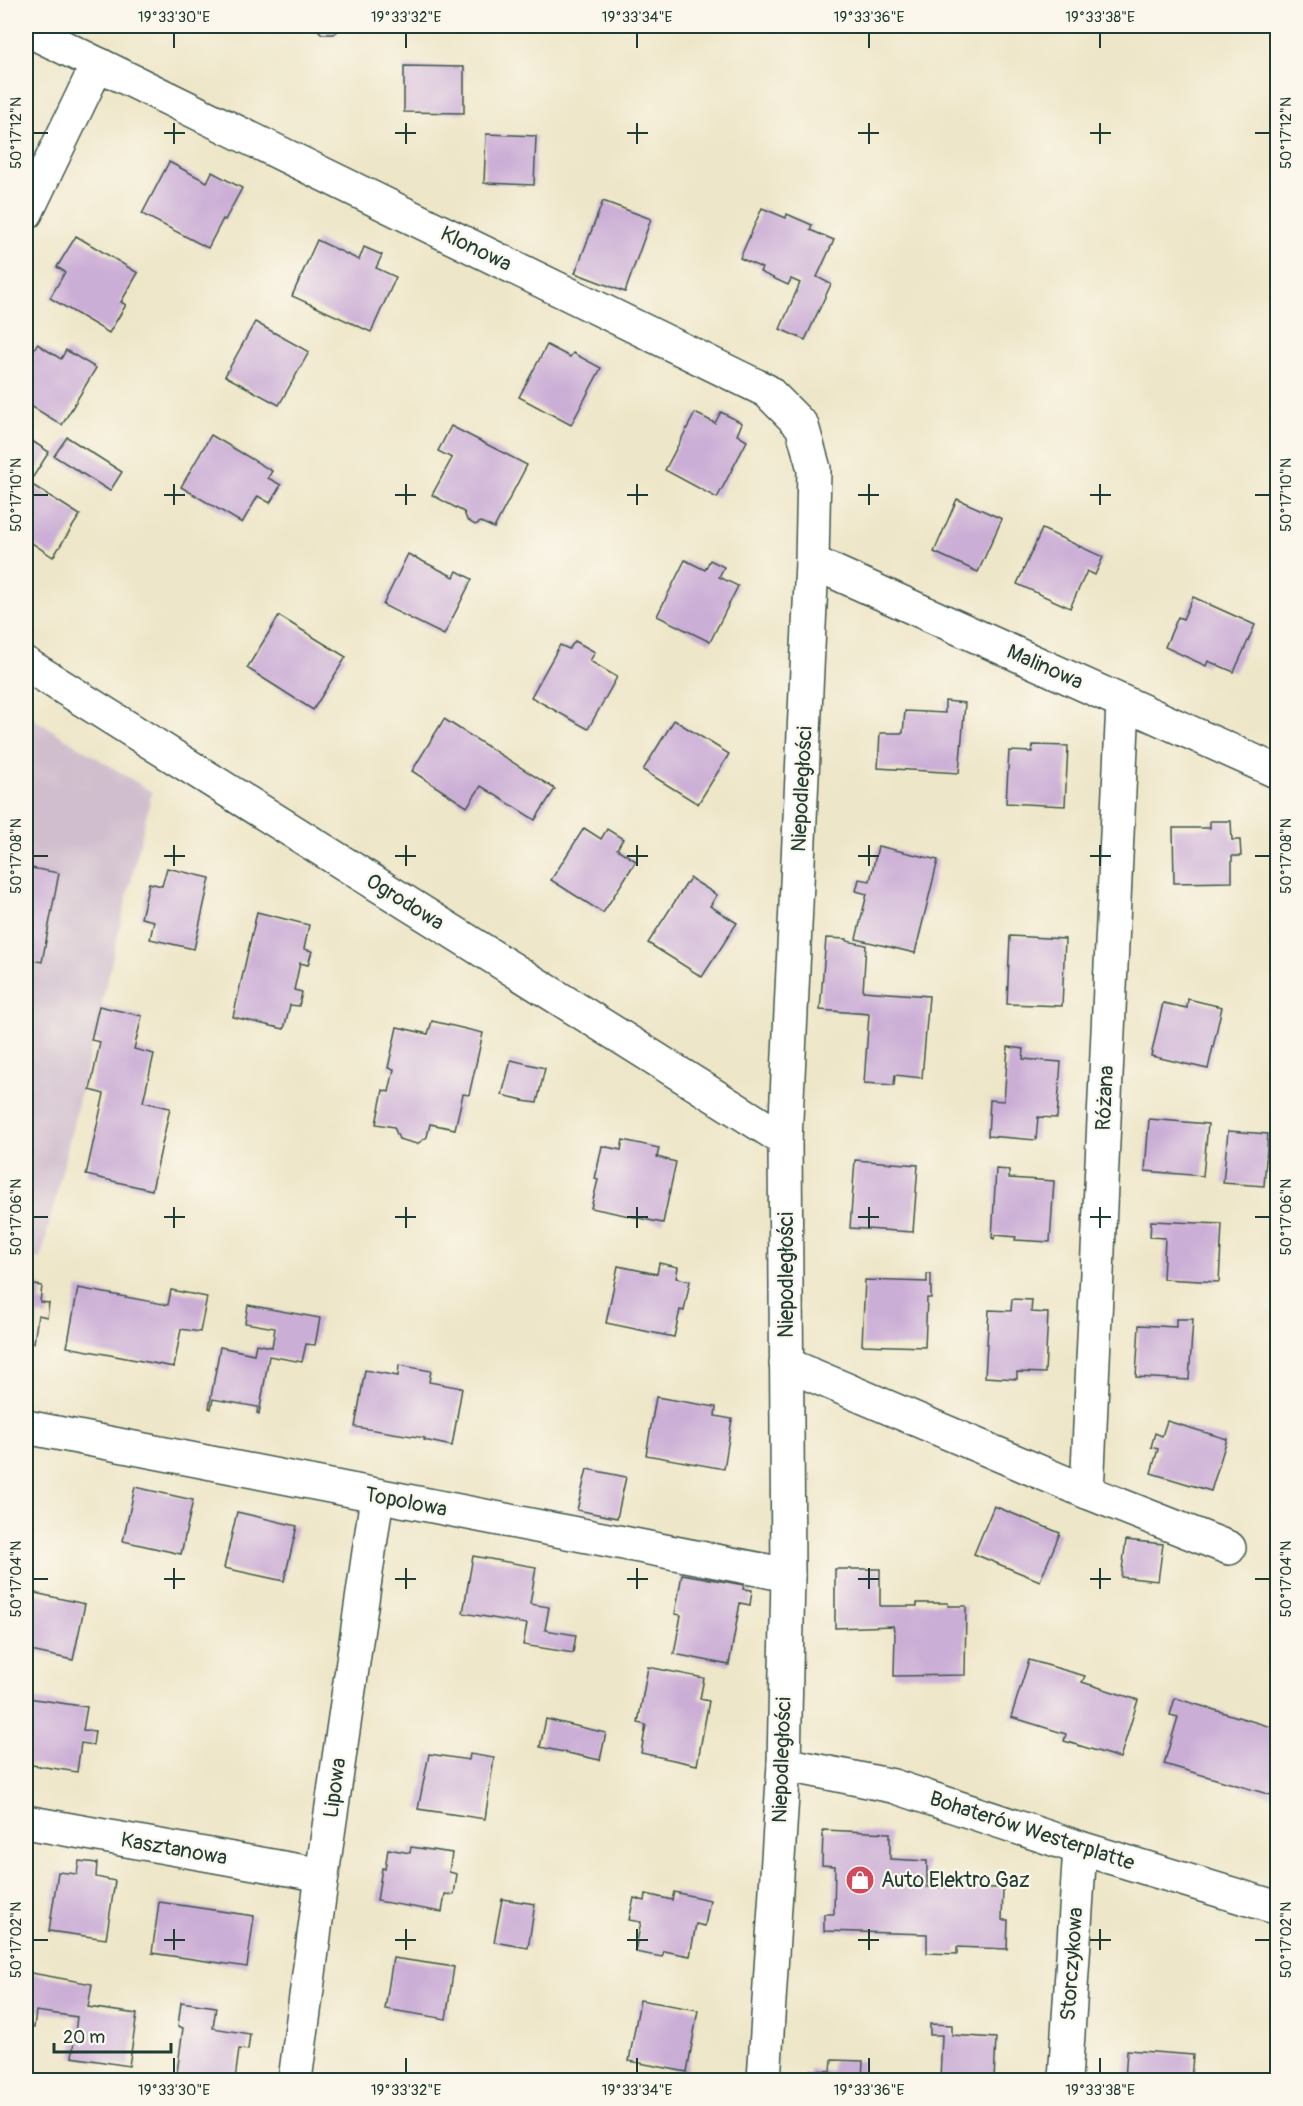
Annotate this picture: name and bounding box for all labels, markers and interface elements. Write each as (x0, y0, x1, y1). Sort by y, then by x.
text: 19°33'30"E (138, 8, 210, 27)
text: 19°33'32"E (371, 8, 441, 27)
text: 19°33'34"E (602, 8, 673, 27)
text: 19°33'36"E (834, 8, 905, 27)
text: 19°33'38"E (1065, 8, 1135, 27)
text: 50°17'12"N (7, 97, 26, 169)
text: 50°17'12"N (1277, 97, 1296, 169)
street label: Klonowa (436, 220, 516, 278)
text: 50°17'10"N (7, 458, 26, 532)
text: 50°17'10"N (1277, 458, 1296, 532)
street label: Malinowa (1003, 638, 1087, 696)
street label: Niepodległości (785, 725, 819, 853)
text: 50°17'08"N (7, 818, 26, 894)
text: 50°17'08"N (1277, 818, 1296, 894)
street label: Ogrodowa (361, 867, 449, 937)
street label: Różana (1090, 1065, 1120, 1131)
text: 50°17'06"N (7, 1179, 26, 1255)
text: 50°17'06"N (1277, 1179, 1296, 1255)
street label: Niepodległości (773, 1212, 800, 1338)
street label: Topolowa (362, 1481, 450, 1523)
text: 50°17'04"N (7, 1541, 26, 1617)
text: 50°17'04"N (1277, 1541, 1296, 1617)
street label: Niepodległości (766, 1696, 798, 1823)
street label: Lipowa (317, 1756, 353, 1820)
street label: Bohaterów Westerplatte (926, 1785, 1139, 1877)
street label: Kasztanowa (119, 1826, 229, 1872)
shop icon: Auto Elektro Gaz (844, 1864, 876, 1896)
place label: Auto Elektro Gaz (881, 1867, 1030, 1894)
text: 50°17'02"N (7, 1902, 26, 1978)
text: 50°17'02"N (1277, 1902, 1296, 1978)
street label: Storczykowa (1055, 1906, 1089, 2022)
scale bar (54, 2016, 171, 2054)
text: 20 m (63, 2026, 105, 2049)
text: 19°33'30"E (138, 2081, 210, 2100)
text: 19°33'32"E (371, 2081, 441, 2100)
text: 19°33'34"E (602, 2081, 673, 2100)
text: 19°33'36"E (834, 2081, 905, 2100)
text: 19°33'38"E (1065, 2081, 1135, 2100)

